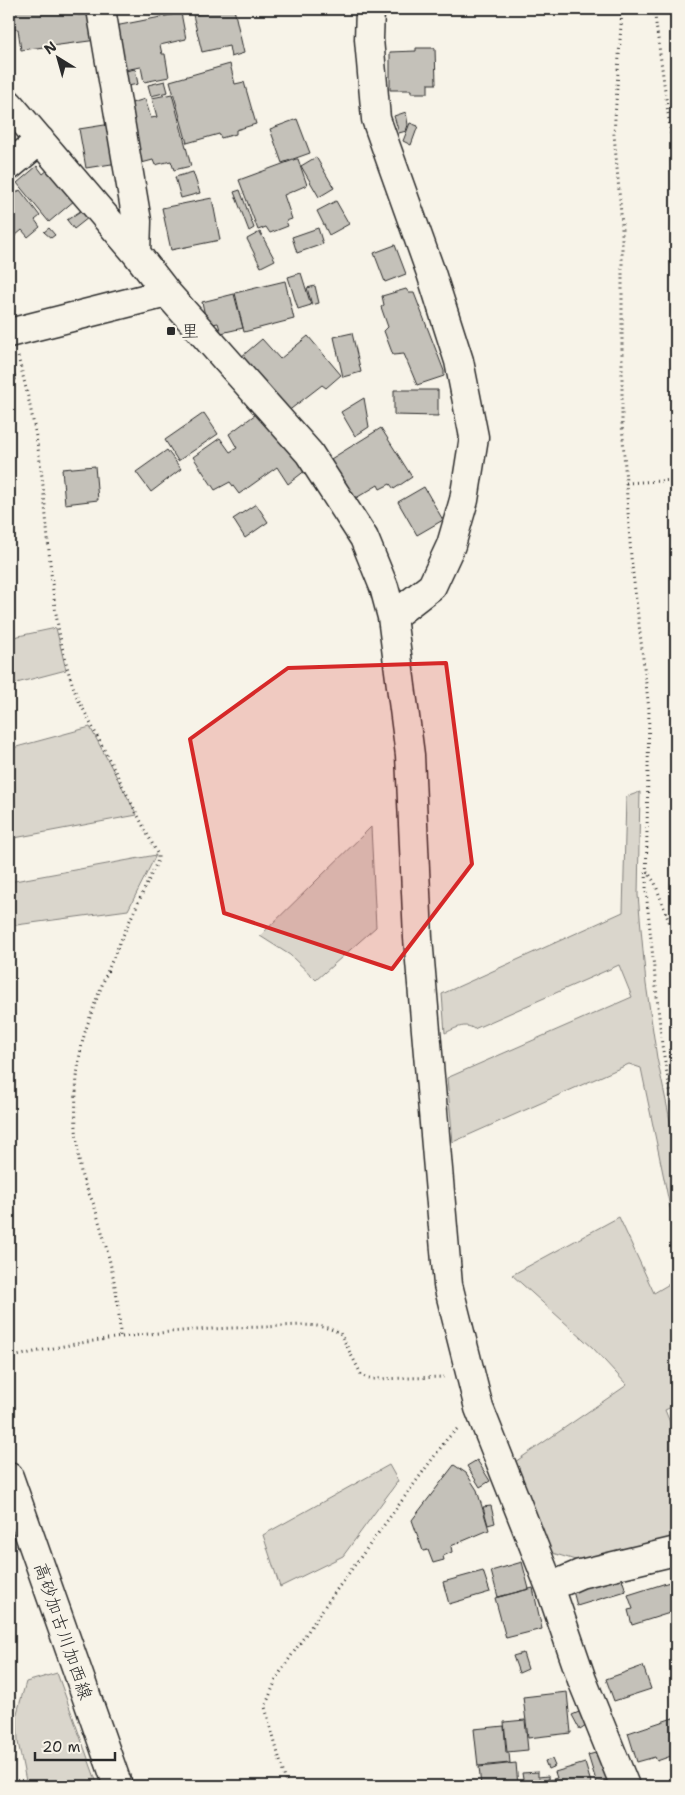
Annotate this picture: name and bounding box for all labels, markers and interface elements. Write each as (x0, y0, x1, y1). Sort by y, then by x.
north arrow (32, 32, 82, 82)
text: N (40, 37, 60, 58)
place label: 里 (181, 319, 199, 343)
marker: 里 (165, 325, 177, 337)
street label: 高砂加古川加西線 (28, 1559, 98, 1703)
scale bar (35, 1730, 115, 1762)
text: 20 m (42, 1737, 81, 1757)

